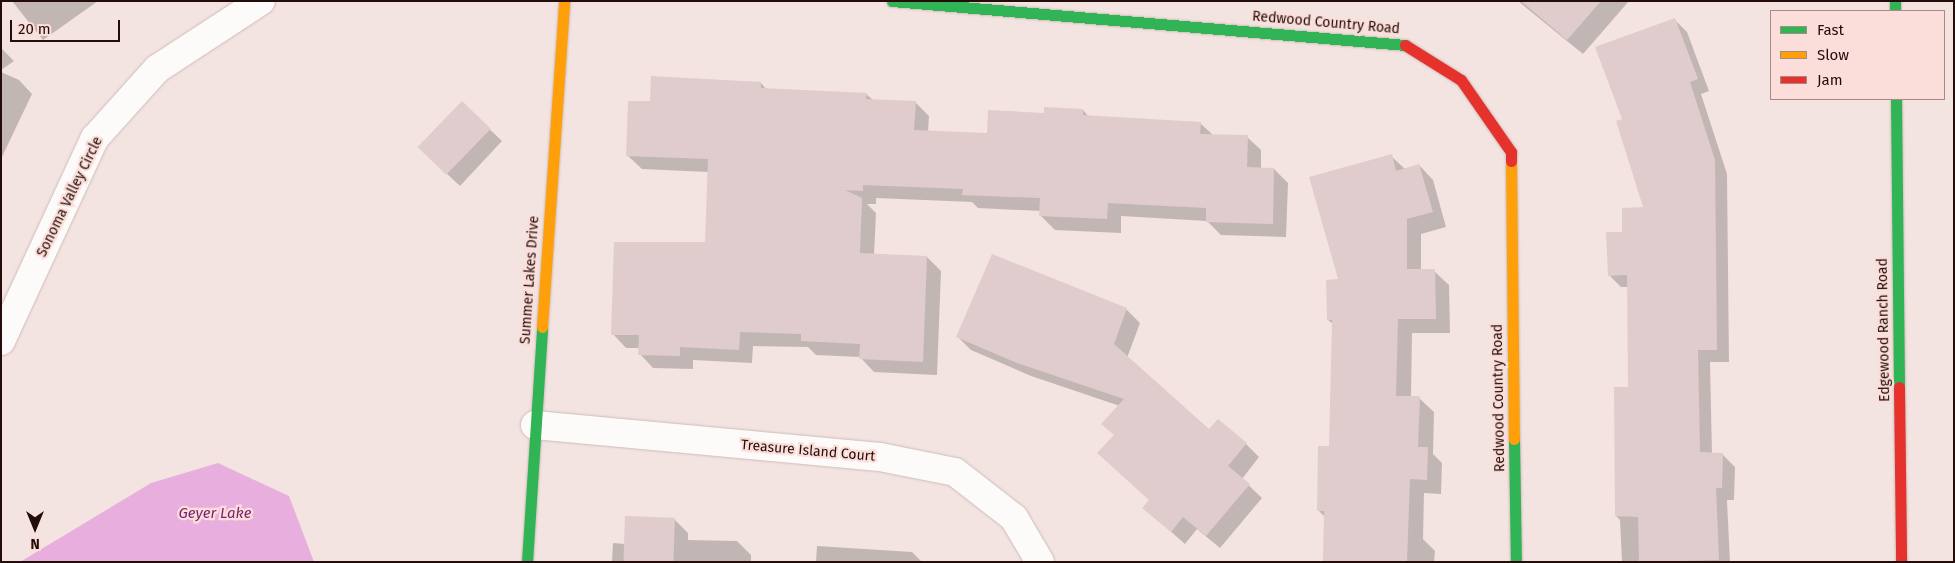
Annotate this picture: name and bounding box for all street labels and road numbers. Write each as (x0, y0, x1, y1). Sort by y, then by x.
street label: Redwood Country Road (1251, 8, 1401, 38)
street label: Sonoma Valley Circle (34, 134, 106, 260)
street label: Summer Lakes Drive (517, 215, 543, 345)
street label: Edgewood Ranch Road (1874, 258, 1894, 402)
street label: Redwood Country Road (1489, 324, 1509, 472)
street label: Treasure Island Court (740, 437, 876, 465)

